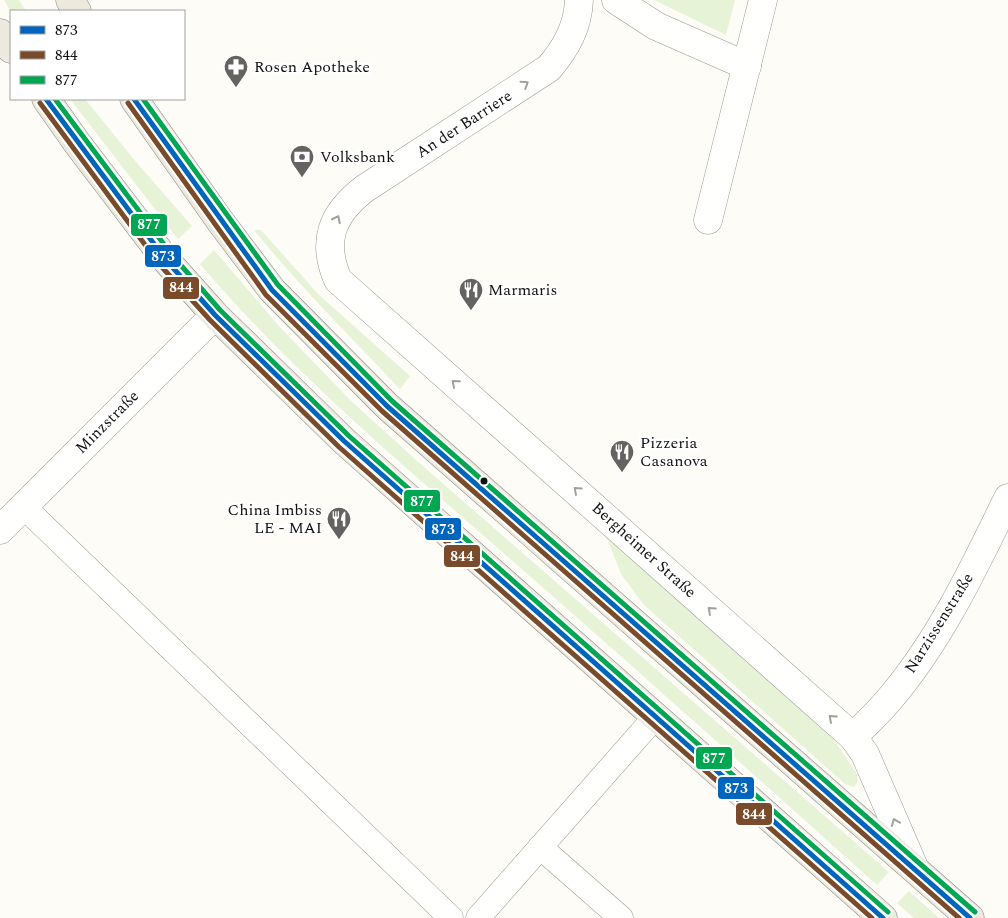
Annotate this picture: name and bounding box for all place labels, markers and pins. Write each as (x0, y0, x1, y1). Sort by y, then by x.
pharmacy icon: Rosen Apotheke (223, 54, 249, 88)
place label: Rosen Apotheke (254, 55, 370, 79)
bank icon: Volksbank (289, 144, 315, 178)
place label: Volksbank (320, 145, 395, 169)
restaurant icon: Marmaris (458, 277, 484, 311)
place label: Marmaris (488, 278, 557, 302)
place label: Pizzeria Casanova (640, 431, 708, 473)
restaurant icon: Pizzeria Casanova (609, 439, 635, 473)
unlabelled marker (479, 476, 489, 486)
place label: China Imbiss LE - MAI (228, 498, 322, 540)
restaurant icon: China Imbiss LE - MAI (326, 506, 352, 540)

